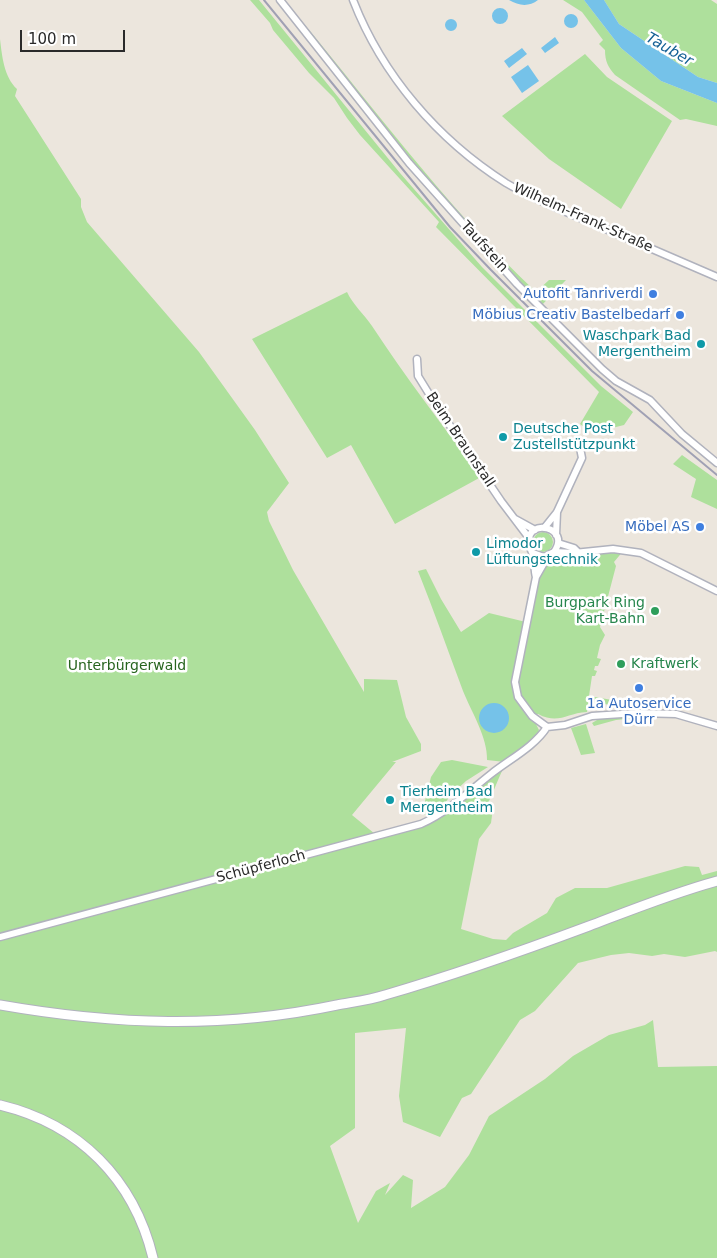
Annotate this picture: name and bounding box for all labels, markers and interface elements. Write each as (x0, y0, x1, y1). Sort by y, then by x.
scale bar (22, 20, 128, 52)
water label: Tauber (642, 29, 696, 71)
text: 100 m (28, 30, 76, 48)
street label: Wilhelm-Frank-Straße (511, 180, 655, 256)
street label: Taufstein (457, 218, 511, 276)
place label: Autofit Tanriverdi (523, 286, 643, 302)
marker: Autofit Tanriverdi (647, 288, 659, 300)
place label: Möbius Creativ Bastelbedarf (472, 307, 670, 323)
marker: Möbius Creativ Bastelbedarf (674, 309, 686, 321)
place label: Waschpark Bad Mergentheim (583, 328, 691, 361)
marker: Waschpark Bad Mergentheim (695, 338, 707, 350)
street label: Beim Braunstall (422, 389, 498, 491)
place label: Deutsche Post Zustellstützpunkt (513, 421, 635, 454)
marker: Deutsche Post Zustellstützpunkt (497, 431, 509, 443)
place label: Möbel AS (625, 519, 690, 535)
marker: Möbel AS (694, 521, 706, 533)
place label: Limodor Lüftungstechnik (486, 536, 598, 568)
marker: Limodor Lüftungstechnik (470, 546, 482, 558)
place label: Burgpark Ring Kart-Bahn (545, 595, 645, 628)
marker: Burgpark Ring Kart-Bahn (649, 605, 661, 617)
place label: Kraftwerk (631, 656, 699, 672)
park label: Unterbürgerwald (68, 658, 186, 674)
marker: Kraftwerk (615, 658, 627, 670)
marker: 1a Autoservice Dürr (633, 682, 645, 694)
place label: 1a Autoservice Dürr (587, 696, 691, 729)
place label: Tierheim Bad Mergentheim (400, 784, 493, 816)
marker: Tierheim Bad Mergentheim (384, 794, 396, 806)
street label: Schüpferloch (215, 847, 307, 887)

